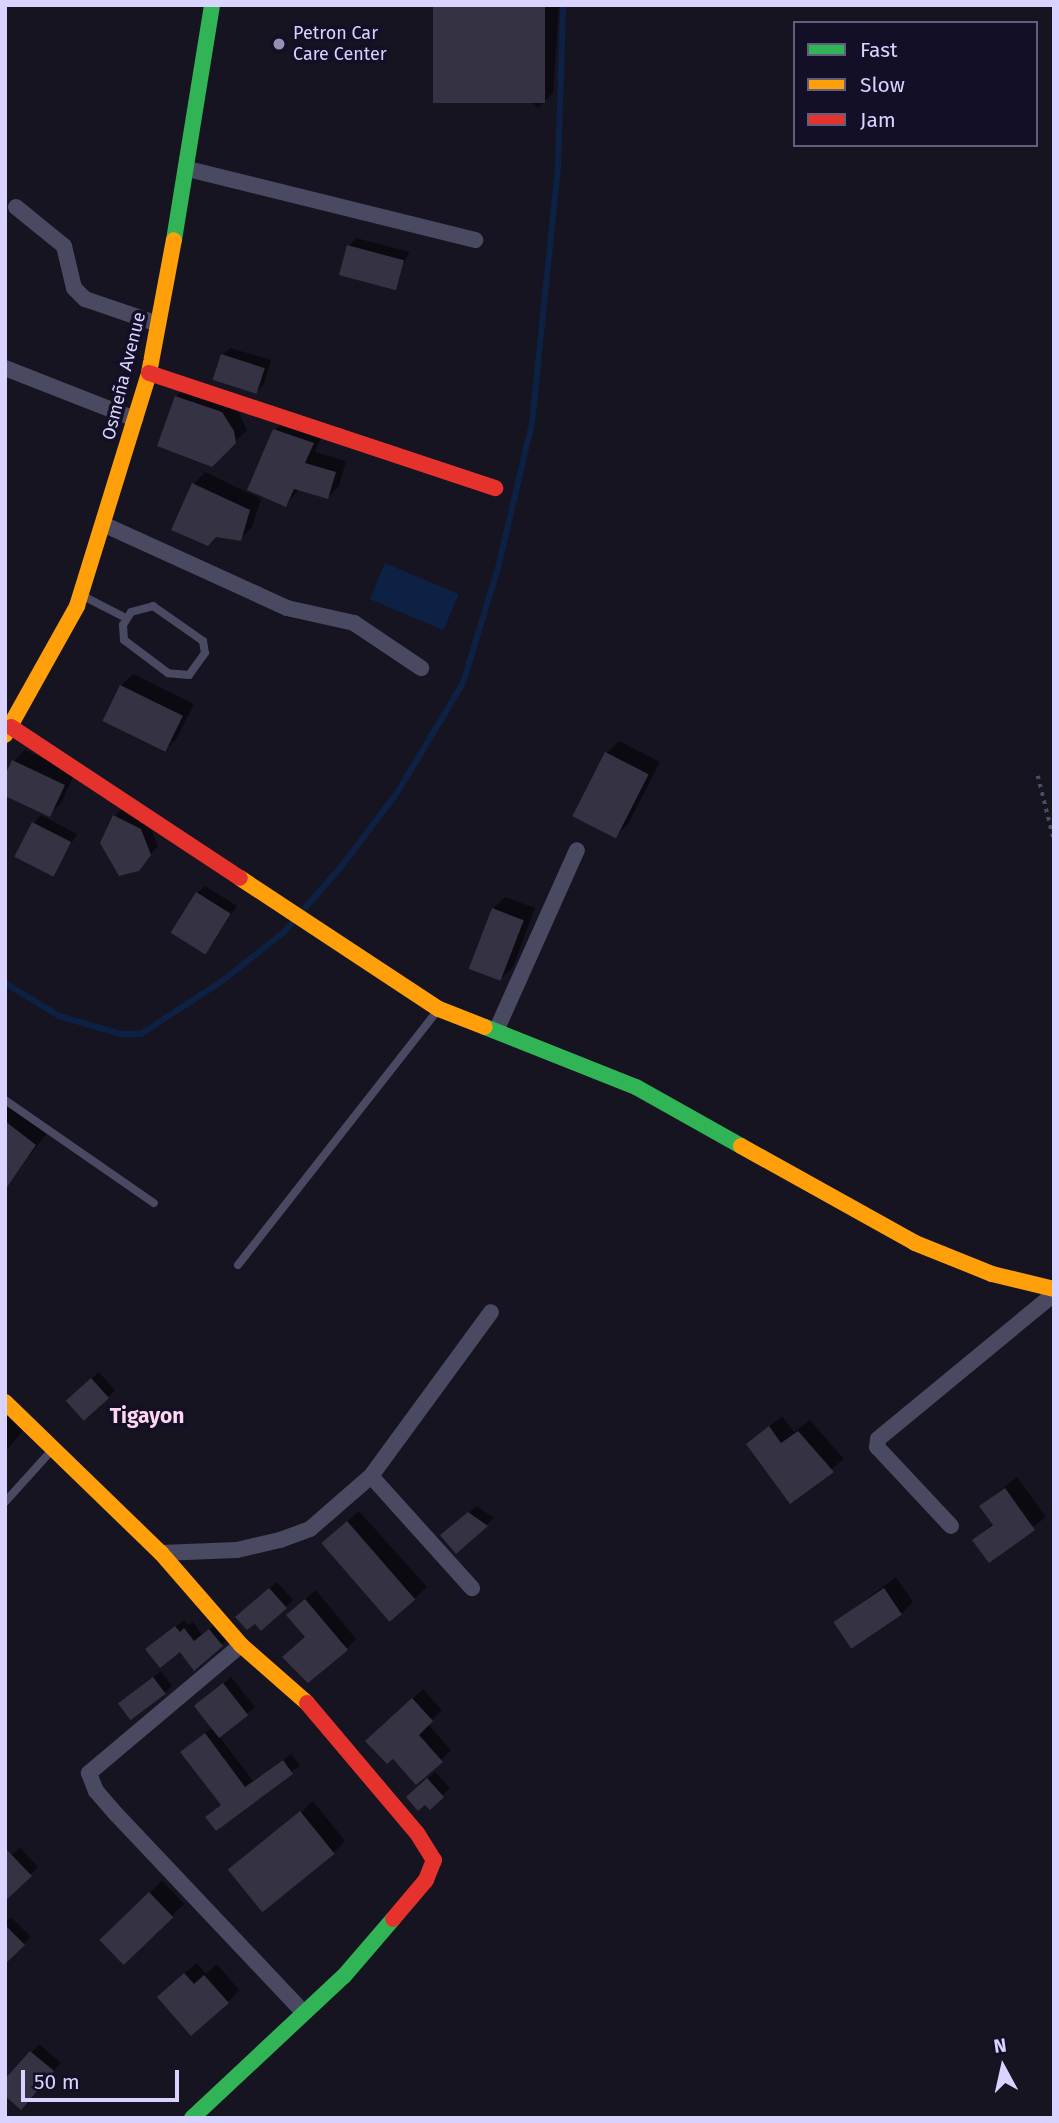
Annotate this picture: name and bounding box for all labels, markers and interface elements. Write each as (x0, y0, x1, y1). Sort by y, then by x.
legend (793, 21, 1038, 147)
place label: Petron Car Care Center (293, 23, 387, 66)
marker: Petron Car Care Center (271, 36, 287, 52)
text: Fast (860, 37, 898, 63)
text: Slow (860, 72, 905, 98)
text: Jam (860, 107, 896, 133)
street label: Osmeña Avenue (98, 310, 150, 442)
district label: Tigayon (110, 1403, 184, 1429)
north arrow (968, 2032, 1038, 2102)
text: N (992, 2033, 1008, 2058)
scale bar (24, 2056, 182, 2100)
text: 50 m (34, 2069, 80, 2095)

